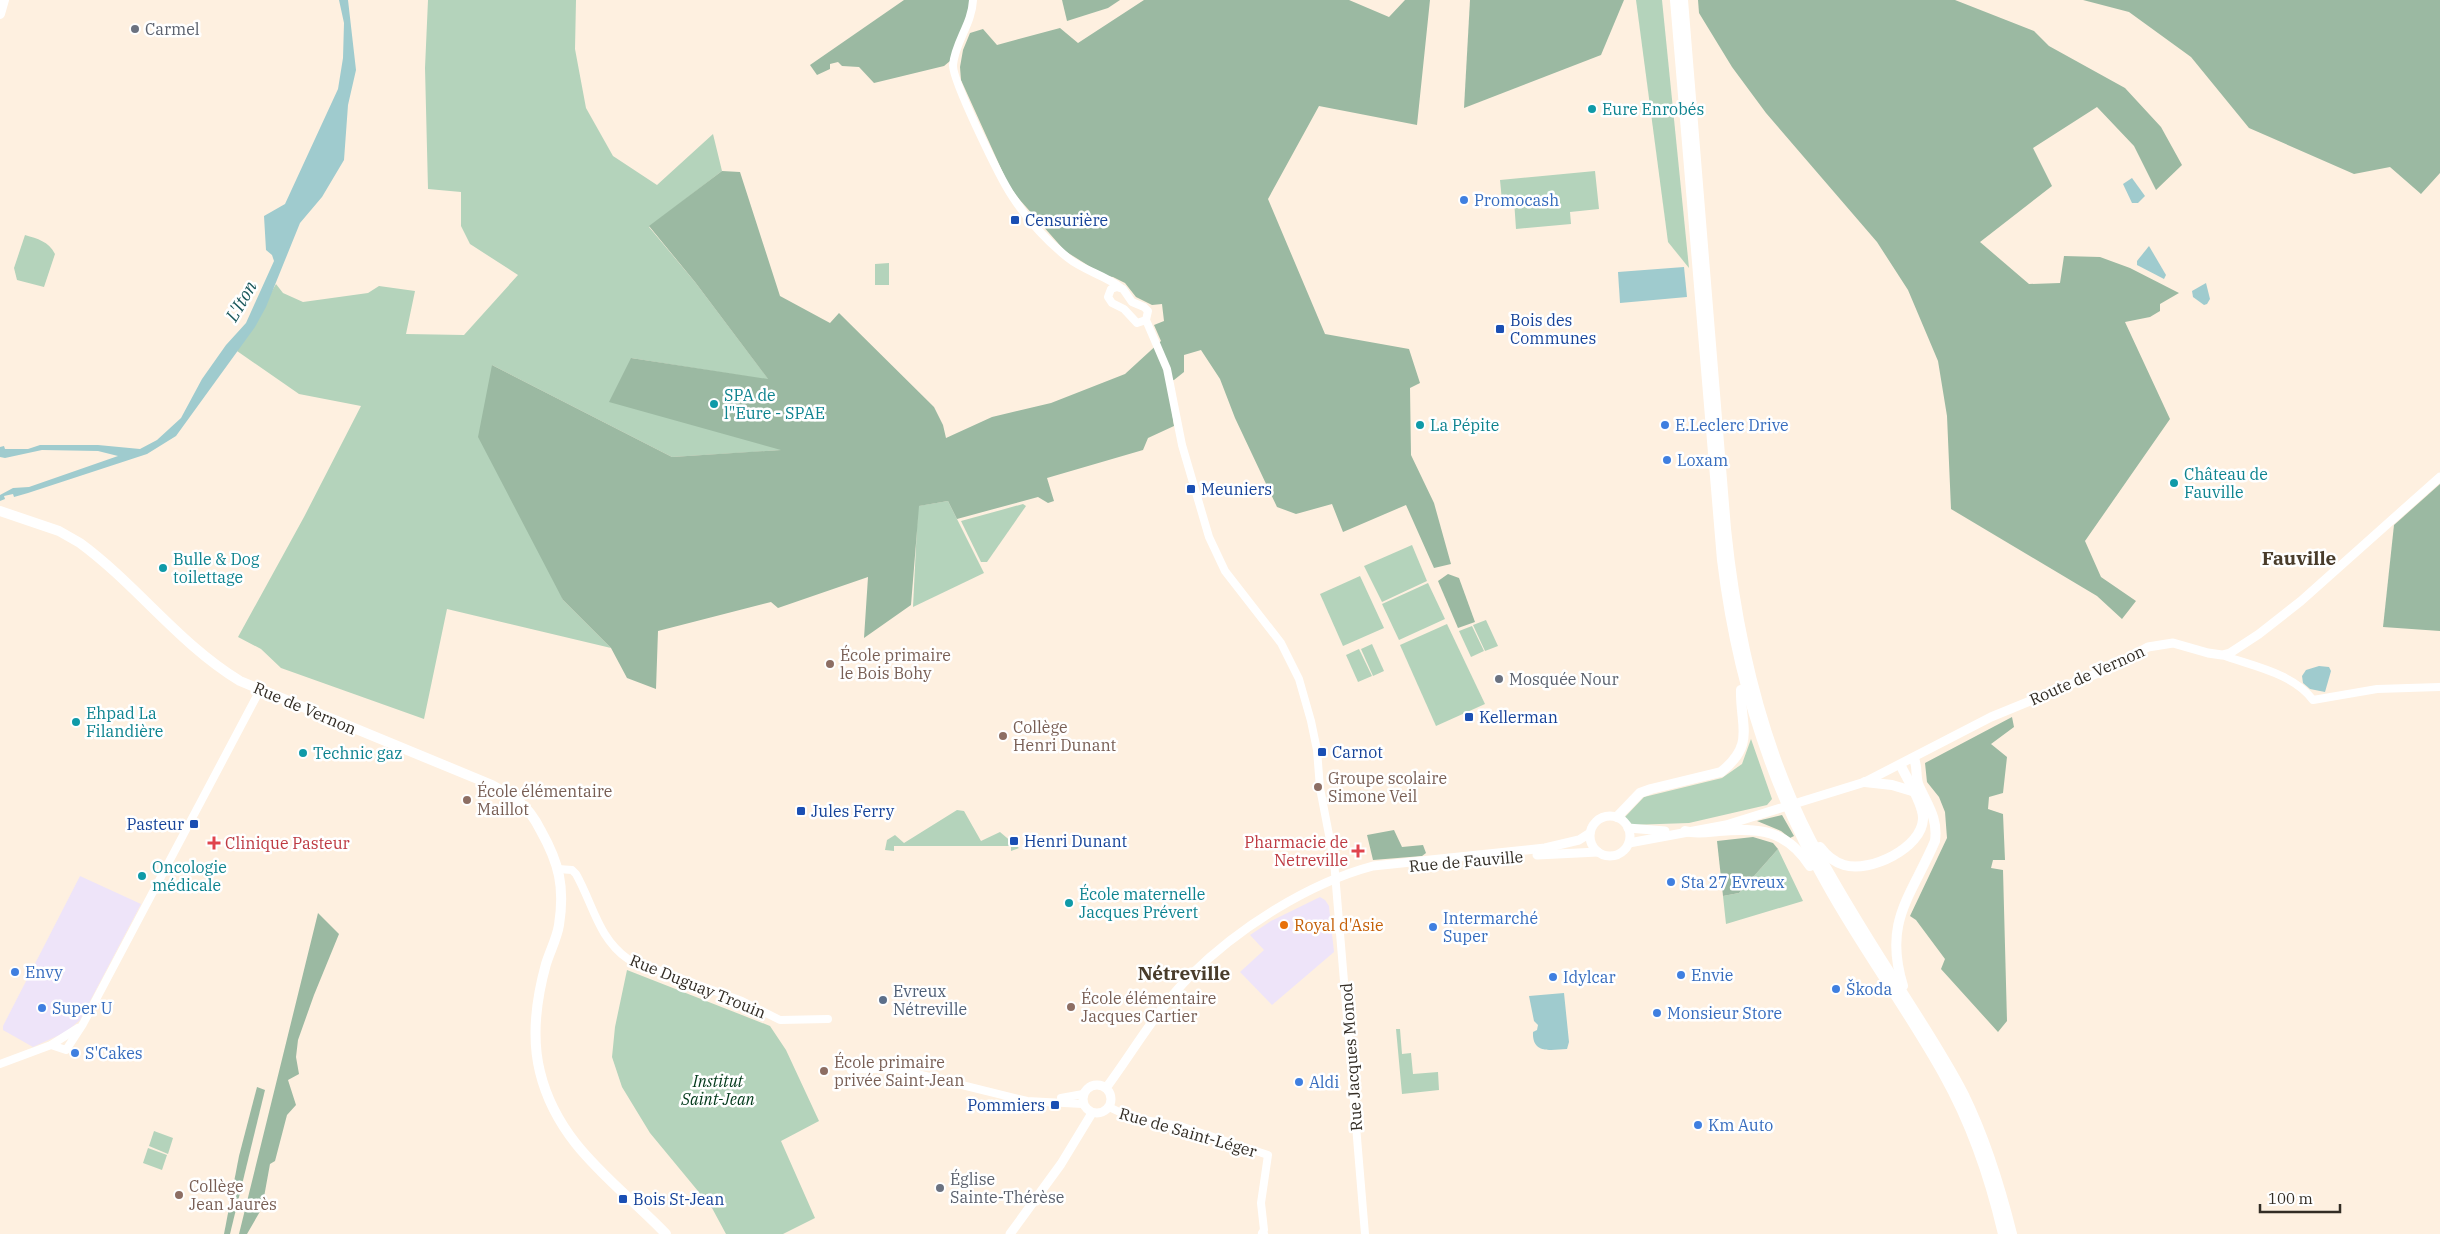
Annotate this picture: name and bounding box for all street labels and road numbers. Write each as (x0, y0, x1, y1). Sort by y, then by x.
street label: Route de Vernon (2026, 641, 2148, 709)
street label: Rue de Vernon (251, 677, 359, 739)
street label: Rue de Fauville (1408, 846, 1524, 876)
street label: Rue Duguay Trouin (627, 950, 769, 1022)
street label: Rue Jacques Monod (1336, 982, 1366, 1132)
street label: Rue de Saint-Léger (1117, 1103, 1259, 1161)

